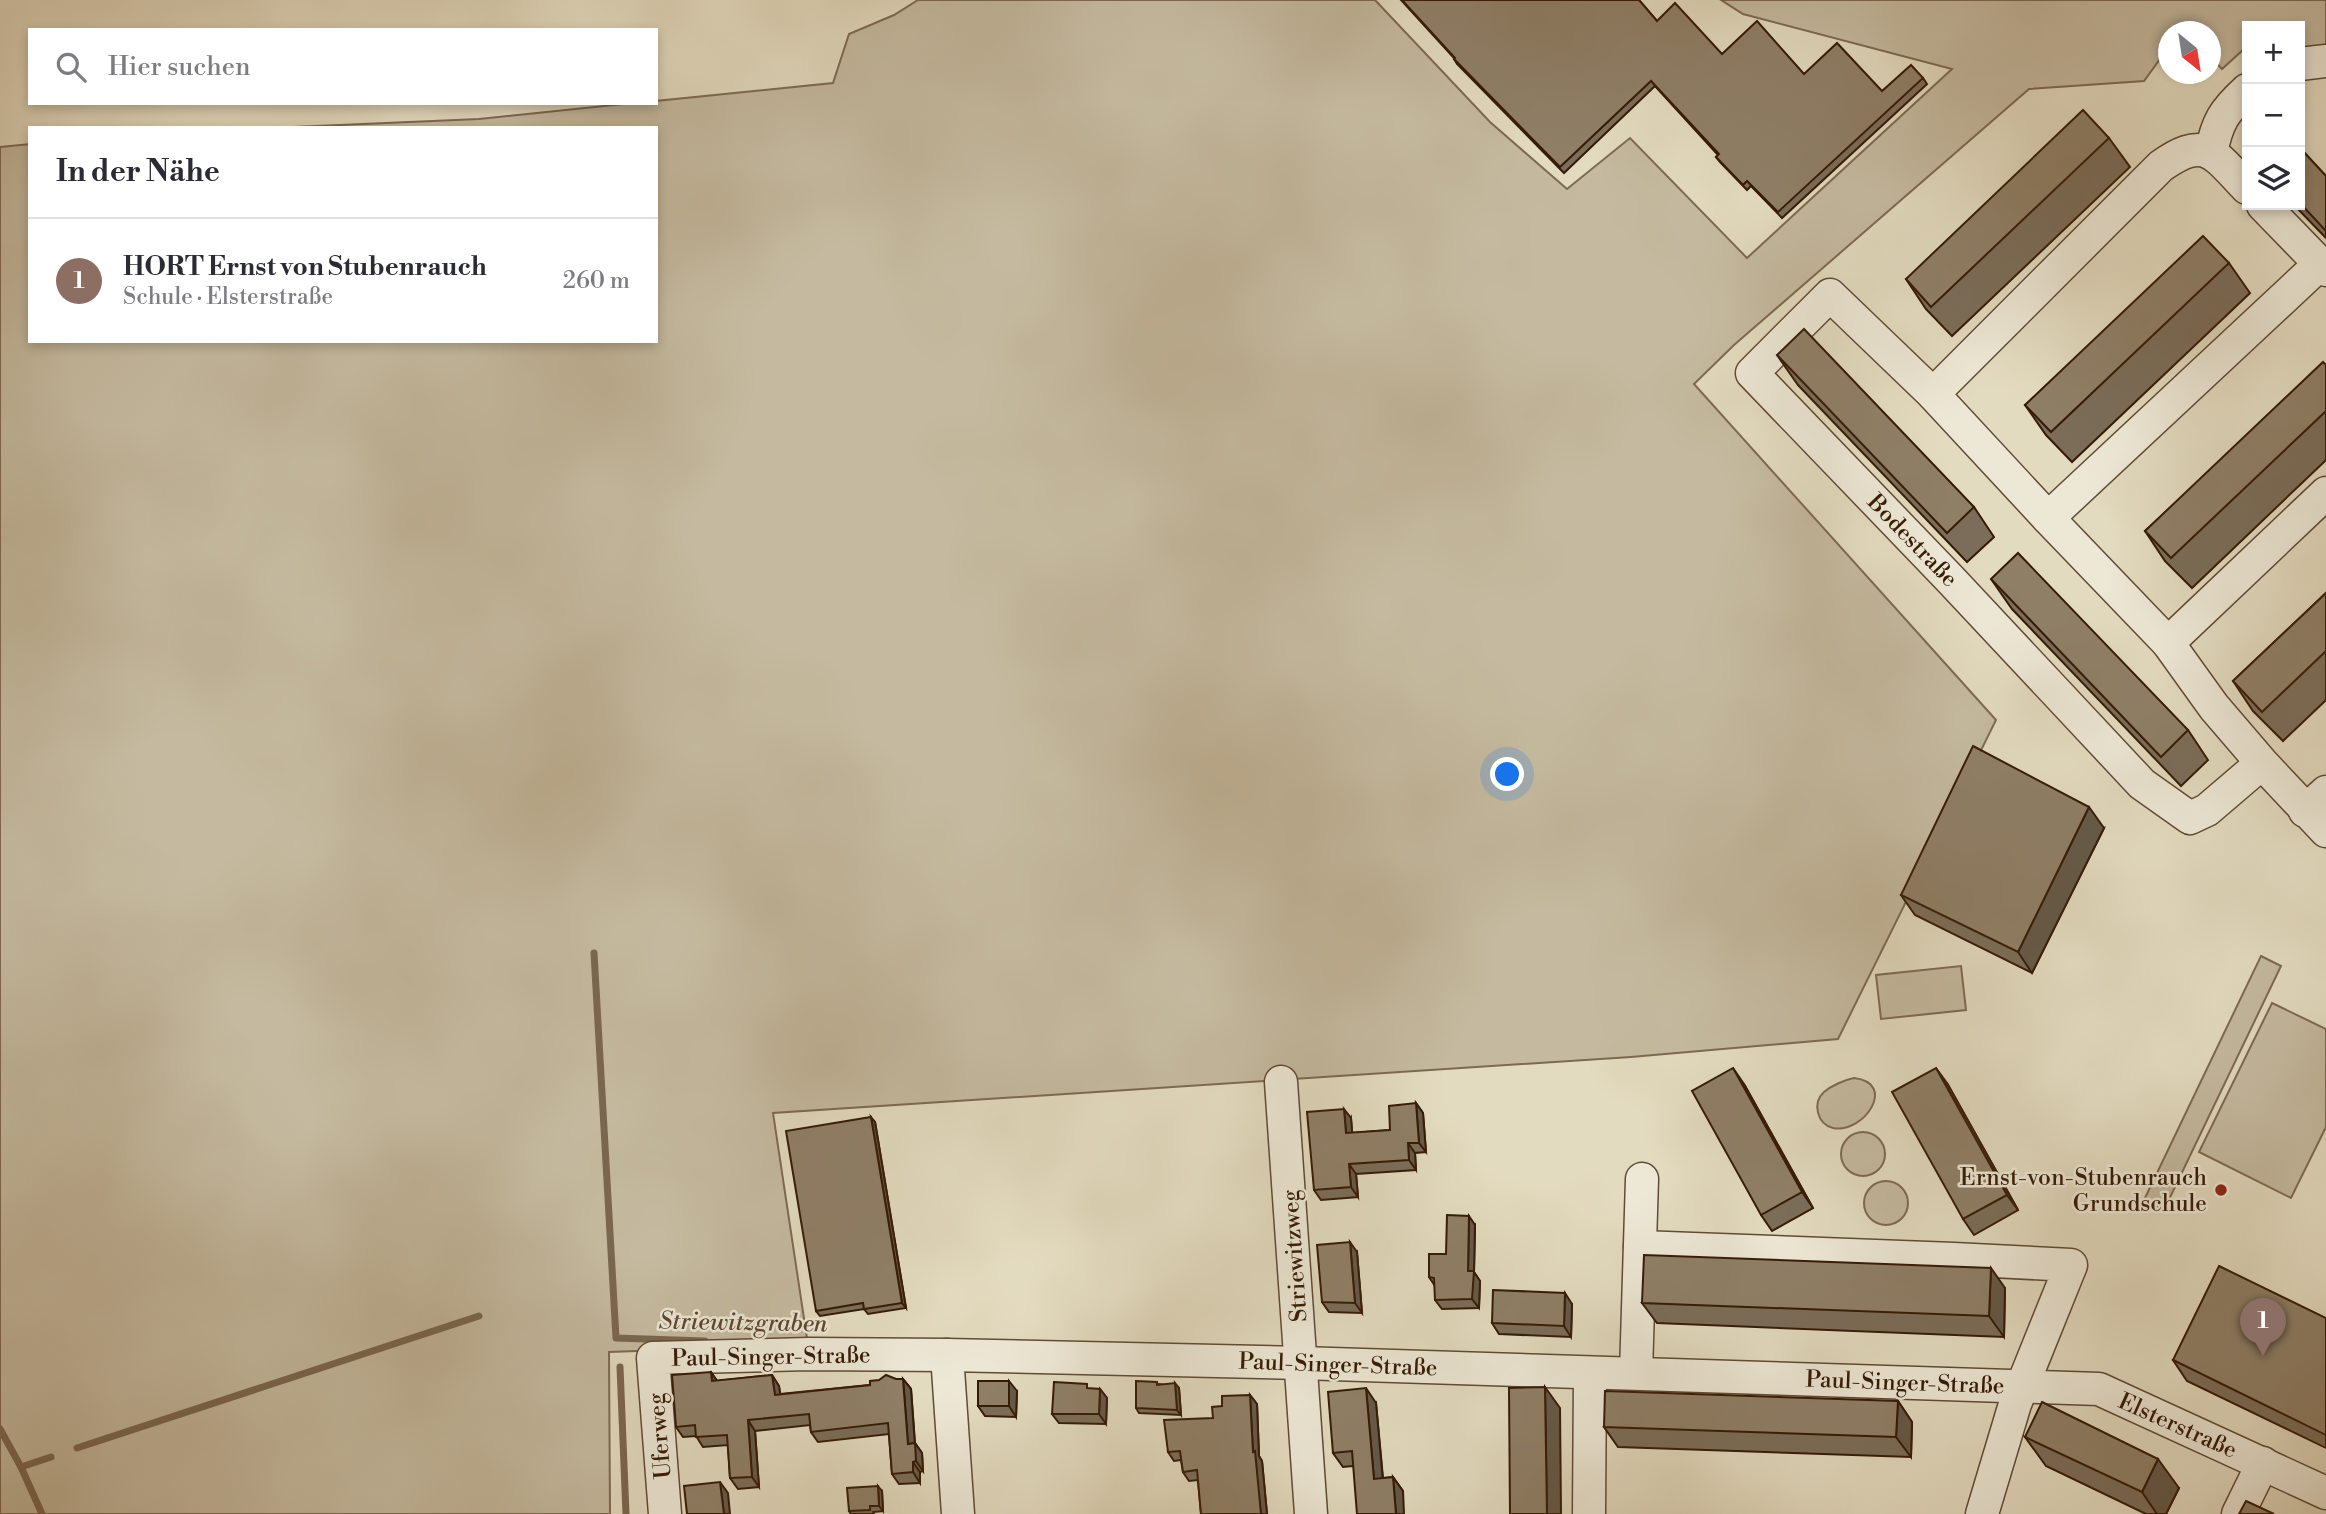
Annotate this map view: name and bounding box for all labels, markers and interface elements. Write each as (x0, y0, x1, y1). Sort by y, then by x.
north arrow (2158, 21, 2221, 84)
map controls (2242, 21, 2305, 210)
button: + (2242, 21, 2305, 84)
search box (28, 28, 658, 105)
icon: search (52, 48, 90, 86)
text: Hier suchen (108, 51, 250, 83)
button: − (2242, 84, 2305, 147)
button: layers (2242, 147, 2305, 210)
text: In der Nähe (56, 153, 220, 191)
text: HORT Ernst von Stubenrauch (123, 251, 487, 283)
text: 1 (73, 267, 85, 295)
text: 260 m (563, 267, 630, 295)
text: Schule · Elsterstraße (123, 283, 333, 311)
street label: Bodestraße (1860, 488, 1963, 593)
your location (1490, 757, 1524, 791)
place label: Ernst-von-Stubenrauch Grundschule (1960, 1164, 2207, 1218)
marker: Ernst-von-Stubenrauch Grundschule (2213, 1182, 2229, 1198)
street label: Striewitzweg (1276, 1189, 1314, 1323)
pin: 1 (2240, 1298, 2286, 1356)
water label: Striewitzgraben (658, 1307, 828, 1339)
street label: Paul-Singer-Straße (671, 1341, 871, 1373)
street label: Paul-Singer-Straße (1238, 1348, 1438, 1382)
street label: Paul-Singer-Straße (1805, 1366, 2005, 1400)
street label: Elsterstraße (2114, 1387, 2241, 1465)
street label: Uferweg (642, 1392, 678, 1480)

